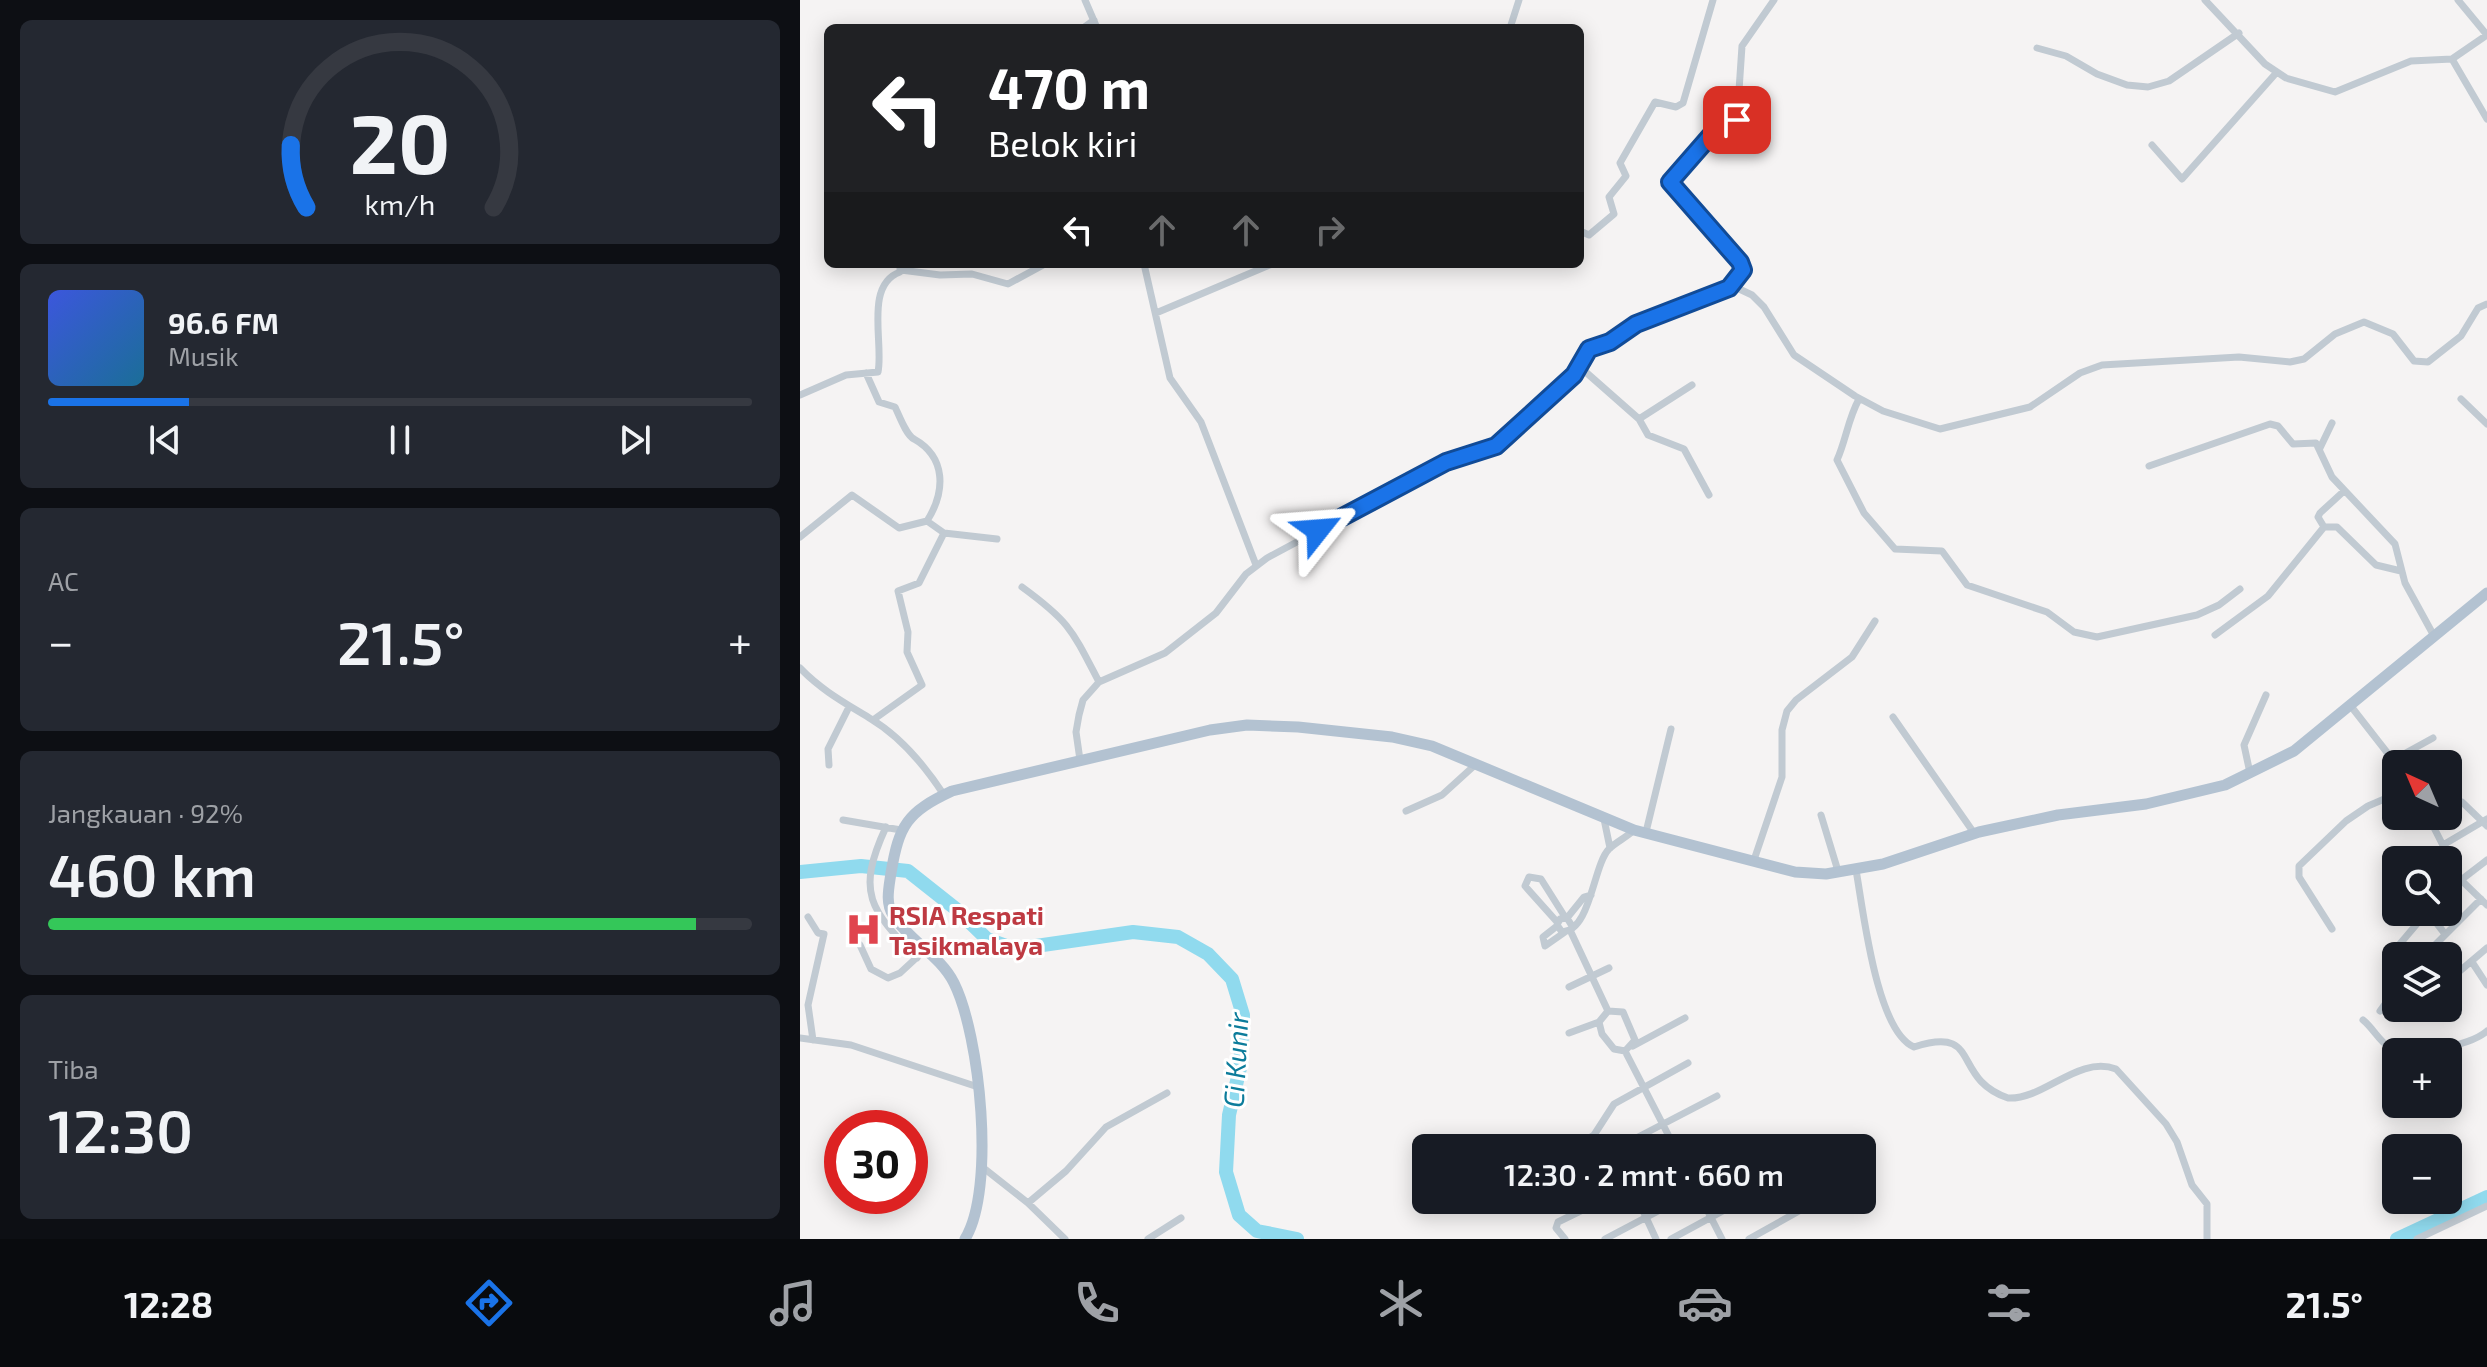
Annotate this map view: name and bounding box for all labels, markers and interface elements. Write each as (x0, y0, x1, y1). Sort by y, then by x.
text: 470 m (988, 53, 1150, 120)
icon: left (856, 56, 960, 160)
pin (1703, 86, 1771, 154)
text: 20 (350, 90, 450, 190)
icon: arrive (1715, 98, 1759, 142)
text: Belok kiri (988, 121, 1137, 164)
text: km/h (365, 186, 435, 221)
icon: left (1056, 208, 1100, 252)
icon: ahead (1140, 208, 1184, 252)
icon: ahead (1224, 208, 1268, 252)
icon: right (1308, 208, 1352, 252)
text: 96.6 FM (168, 304, 279, 340)
text: Musik (168, 340, 239, 371)
icon: previous (143, 418, 187, 462)
icon: pause (378, 418, 422, 462)
icon: next (613, 418, 657, 462)
position arrow (1276, 488, 1360, 572)
text: AC (48, 565, 79, 596)
text: 21.5° (337, 605, 465, 677)
text: − (48, 614, 74, 667)
text: + (728, 614, 752, 667)
north arrow (2382, 750, 2462, 830)
map controls (2382, 750, 2462, 1214)
text: Jangkauan · 92% (48, 797, 243, 828)
text: 460 km (48, 837, 256, 909)
button: search (2382, 846, 2462, 926)
place label: RSIA Respati Tasikmalaya (889, 899, 1044, 961)
hospital icon: RSIA Respati Tasikmalaya (844, 910, 882, 948)
button: layers (2382, 942, 2462, 1022)
water label: Ci Kunir (1216, 1011, 1255, 1109)
button: + (2382, 1038, 2462, 1118)
text: Tiba (48, 1053, 99, 1084)
text: 12:30 (48, 1093, 193, 1165)
speed limit sign: 30 (824, 1110, 928, 1214)
button: − (2382, 1134, 2462, 1214)
text: 12:30 · 2 mnt · 660 m (1504, 1156, 1784, 1192)
icon: directions (461, 1275, 517, 1331)
icon: music (765, 1275, 821, 1331)
icon: phone (1069, 1275, 1125, 1331)
icon: climate (1373, 1275, 1429, 1331)
icon: car (1677, 1275, 1733, 1331)
icon: filters (1981, 1275, 2037, 1331)
text: 12:28 (124, 1282, 213, 1325)
text: 21.5° (2285, 1282, 2363, 1325)

